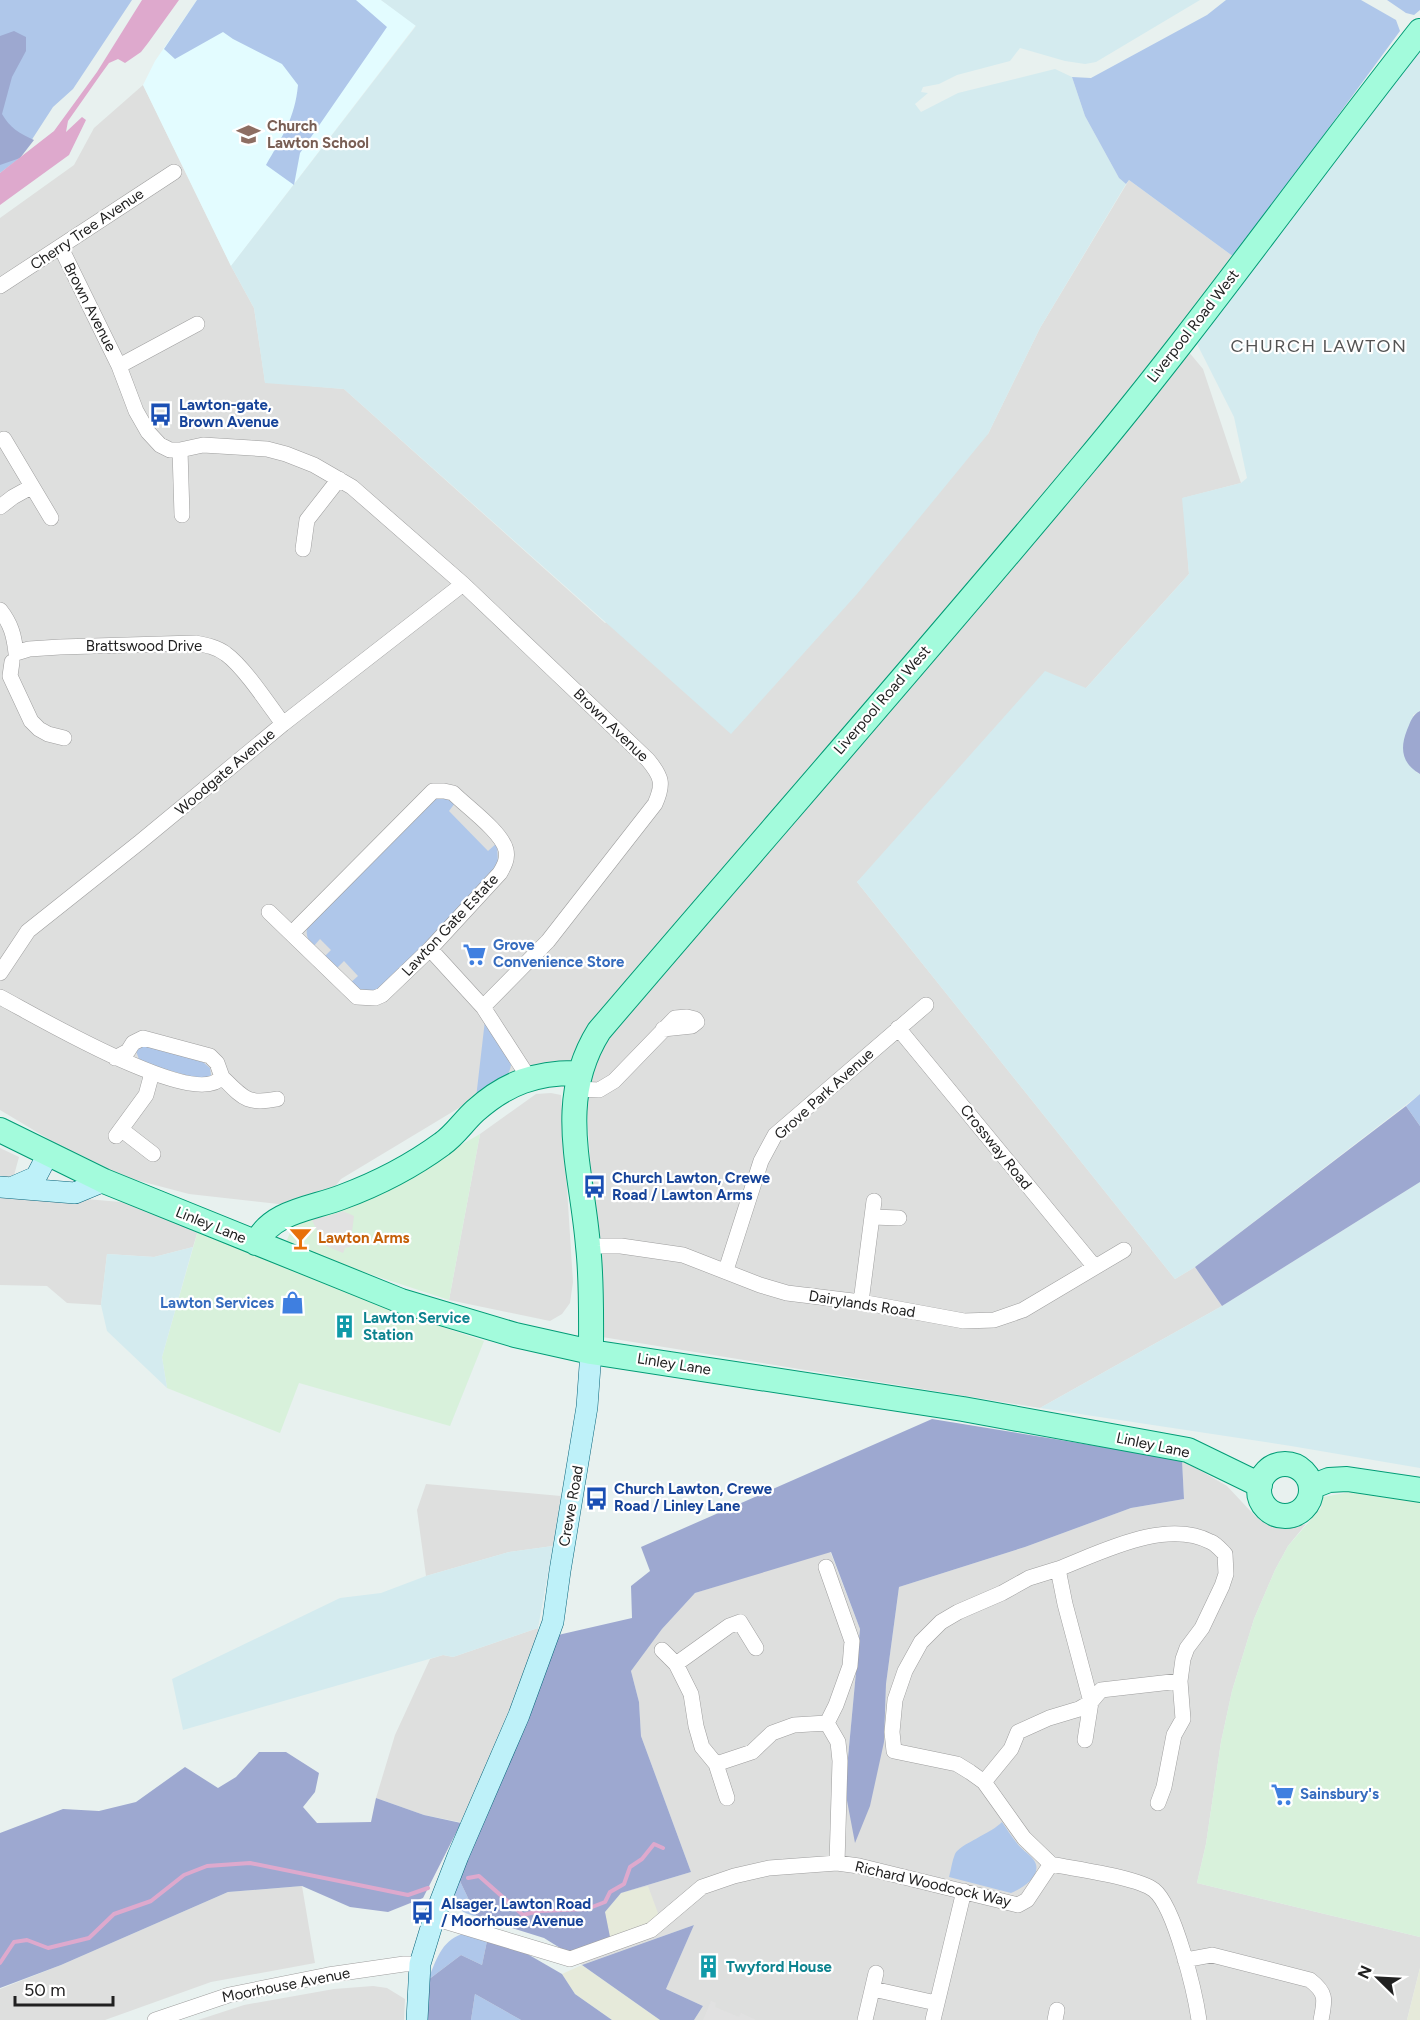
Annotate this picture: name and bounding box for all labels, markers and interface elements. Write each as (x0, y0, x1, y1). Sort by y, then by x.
place label: Church Lawton School (267, 117, 369, 152)
school or university icon: Church Lawton School (236, 122, 262, 148)
street label: Cherry Tree Avenue (27, 184, 147, 274)
street label: Brown Avenue (60, 260, 120, 354)
street label: Liverpool Road West (1143, 266, 1243, 386)
district label: CHURCH LAWTON (1231, 335, 1408, 357)
place label: Lawton-gate, Brown Avenue (179, 396, 279, 431)
bus stop icon: Lawton-gate, Brown Avenue (148, 401, 174, 427)
street label: Brattswood Drive (86, 637, 202, 655)
street label: Liverpool Road West (830, 642, 934, 758)
street label: Brown Avenue (570, 685, 652, 765)
street label: Woodgate Avenue (171, 725, 279, 819)
street label: Lawton Gate Estate (398, 870, 502, 980)
place label: Grove Convenience Store (493, 936, 625, 971)
supermarket icon: Grove Convenience Store (462, 941, 488, 967)
street label: Grove Park Avenue (771, 1045, 877, 1143)
street label: Crossway Road (956, 1101, 1036, 1193)
place label: Church Lawton, Crewe Road / Lawton Arms (612, 1169, 771, 1204)
bus stop icon: Church Lawton, Crewe Road / Lawton Arms (581, 1174, 607, 1200)
street label: Linley Lane (173, 1203, 249, 1247)
bar icon: Lawton Arms (287, 1225, 313, 1251)
place label: Lawton Arms (318, 1229, 410, 1247)
street label: Dairylands Road (807, 1287, 917, 1321)
shop icon: Lawton Services (279, 1290, 305, 1316)
place label: Lawton Services (160, 1294, 274, 1312)
place label: Lawton Service Station (363, 1309, 471, 1344)
building icon: Lawton Service Station (332, 1314, 358, 1340)
street label: Linley Lane (636, 1349, 712, 1379)
street label: Linley Lane (1115, 1428, 1191, 1462)
street label: Crewe Road (555, 1464, 587, 1548)
place label: Church Lawton, Crewe Road / Linley Lane (614, 1480, 773, 1515)
bus stop icon: Church Lawton, Crewe Road / Linley Lane (583, 1485, 609, 1511)
supermarket icon: Sainsbury's (1269, 1781, 1295, 1807)
place label: Sainsbury's (1300, 1785, 1379, 1803)
street label: Richard Woodcock Way (853, 1857, 1013, 1911)
place label: Alsager, Lawton Road / Moorhouse Avenue (441, 1895, 591, 1930)
bus stop icon: Alsager, Lawton Road / Moorhouse Avenue (410, 1900, 436, 1926)
north arrow (1348, 1948, 1408, 2008)
building icon: Twyford House (695, 1954, 721, 1980)
place label: Twyford House (726, 1958, 832, 1976)
text: N (1354, 1963, 1376, 1982)
street label: Moorhouse Avenue (220, 1964, 352, 2006)
scale bar (15, 1969, 112, 2007)
text: 50 m (24, 1979, 66, 2001)

